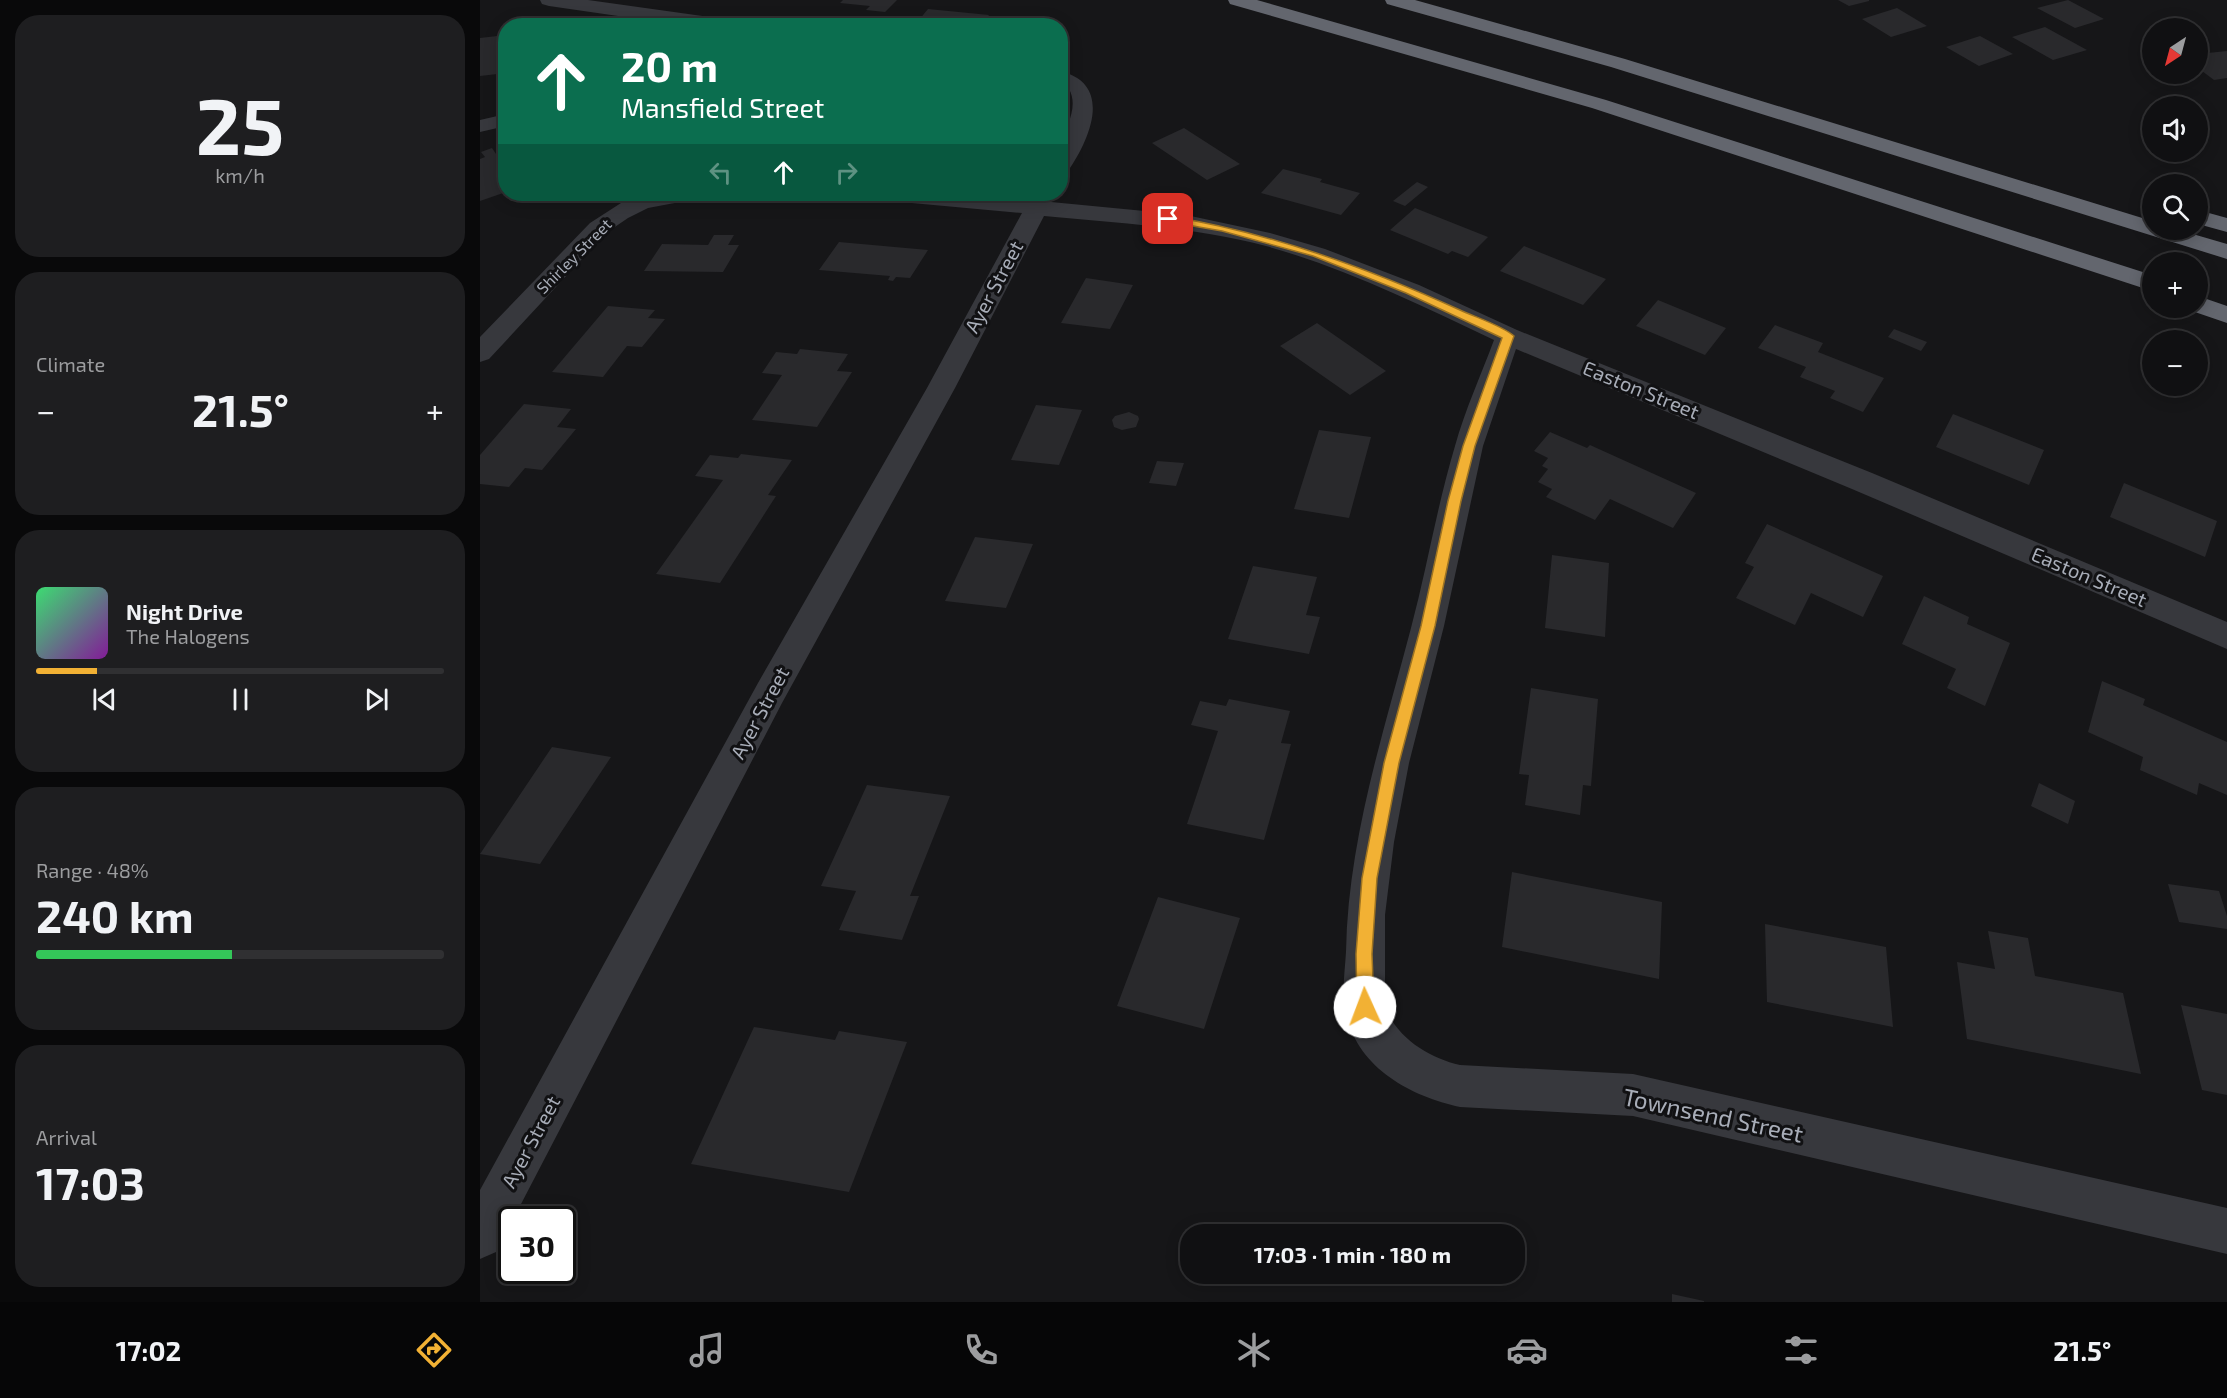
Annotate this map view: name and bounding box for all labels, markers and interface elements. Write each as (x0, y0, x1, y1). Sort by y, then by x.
north arrow (2142, 18, 2208, 84)
map controls (2142, 18, 2208, 396)
text: 20 m (621, 40, 718, 90)
icon: ahead (522, 42, 600, 120)
text: 25 (196, 77, 284, 171)
text: Mansfield Street (621, 91, 824, 123)
button: sound (2142, 96, 2208, 162)
icon: left (704, 156, 737, 189)
icon: ahead (767, 156, 800, 189)
icon: right (830, 156, 863, 189)
text: km/h (215, 163, 265, 187)
button: search (2142, 174, 2208, 240)
pin (1142, 193, 1193, 244)
icon: arrive (1151, 202, 1184, 235)
street label: Shirley Street (532, 214, 615, 297)
street label: Ayer Street (959, 236, 1028, 337)
button: + (2142, 252, 2208, 318)
button: − (2142, 330, 2208, 396)
text: Climate (36, 352, 105, 376)
street label: Easton Street (1580, 355, 1703, 423)
text: 21.5° (192, 382, 289, 436)
text: − (36, 390, 55, 430)
text: + (426, 390, 444, 430)
street label: Easton Street (2028, 541, 2151, 611)
text: Night Drive (126, 598, 243, 624)
text: The Halogens (126, 624, 250, 648)
street label: Ayer Street (725, 662, 794, 763)
icon: previous (88, 683, 121, 716)
icon: pause (224, 683, 257, 716)
icon: next (360, 683, 393, 716)
text: Range · 48% (36, 858, 149, 882)
text: 240 km (36, 888, 194, 942)
position arrow (1333, 975, 1397, 1039)
street label: Townsend Street (1621, 1081, 1806, 1148)
street label: Ayer Street (496, 1091, 565, 1192)
text: Arrival (36, 1125, 97, 1149)
text: 17:03 (36, 1155, 145, 1209)
speed limit sign: 30 (498, 1206, 576, 1284)
text: 17:03 · 1 min · 180 m (1254, 1241, 1451, 1267)
icon: directions (413, 1329, 455, 1371)
icon: music (686, 1329, 728, 1371)
icon: phone (960, 1329, 1002, 1371)
icon: climate (1233, 1329, 1275, 1371)
icon: car (1506, 1329, 1548, 1371)
icon: filters (1780, 1329, 1822, 1371)
text: 17:02 (116, 1334, 181, 1366)
text: 21.5° (2053, 1334, 2111, 1366)

